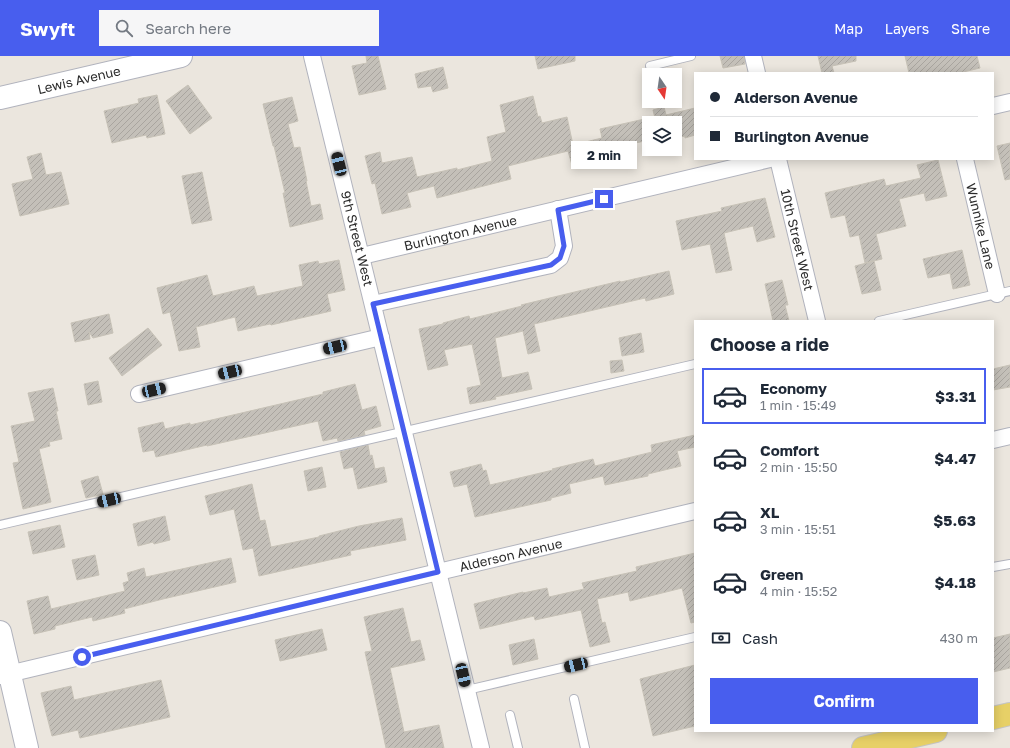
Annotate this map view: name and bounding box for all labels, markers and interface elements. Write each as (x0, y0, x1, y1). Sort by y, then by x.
search box (99, 10, 379, 46)
text: Swyft (20, 17, 75, 40)
icon: search (113, 17, 135, 39)
text: Search here (145, 19, 231, 37)
text: Map (834, 20, 863, 37)
text: Layers (885, 20, 929, 37)
text: Share (951, 20, 990, 37)
street label: Lewis Avenue (36, 62, 122, 97)
north arrow (642, 68, 682, 108)
map controls (642, 68, 682, 156)
text: Alderson Avenue (734, 88, 858, 106)
button: layers (642, 116, 682, 156)
text: Burlington Avenue (734, 127, 869, 145)
callout: 2 min (571, 141, 637, 169)
text: 2 min (587, 147, 621, 163)
car (330, 151, 348, 177)
street label: Wunnike Lane (963, 182, 999, 271)
street label: 10th Street West (777, 187, 817, 292)
street label: 9th Street West (338, 189, 377, 288)
route end (595, 190, 613, 208)
street label: Burlington Avenue (402, 211, 518, 254)
text: Choose a ride (710, 333, 829, 355)
car (322, 338, 348, 356)
car (217, 363, 243, 381)
icon: car (712, 378, 748, 414)
text: Economy (760, 379, 827, 397)
car (141, 381, 167, 399)
text: $3.31 (935, 387, 976, 405)
text: 1 min · 15:49 (760, 397, 836, 413)
icon: car (712, 440, 748, 476)
text: Comfort (760, 441, 819, 459)
text: $4.47 (934, 449, 976, 467)
text: 2 min · 15:50 (760, 459, 838, 475)
car (96, 491, 122, 509)
icon: car (712, 502, 748, 538)
text: XL (760, 503, 779, 521)
text: $5.63 (933, 511, 976, 529)
text: 3 min · 15:51 (760, 521, 836, 537)
street label: Alderson Avenue (458, 535, 564, 575)
icon: car (712, 564, 748, 600)
text: Green (760, 565, 803, 583)
text: $4.18 (934, 573, 976, 591)
text: 4 min · 15:52 (760, 583, 837, 599)
icon: cash (710, 627, 732, 649)
text: Cash (742, 629, 778, 647)
text: 430 m (940, 630, 978, 646)
route start (73, 648, 91, 666)
car (563, 656, 589, 674)
car (454, 662, 472, 688)
button: Confirm (710, 678, 978, 724)

